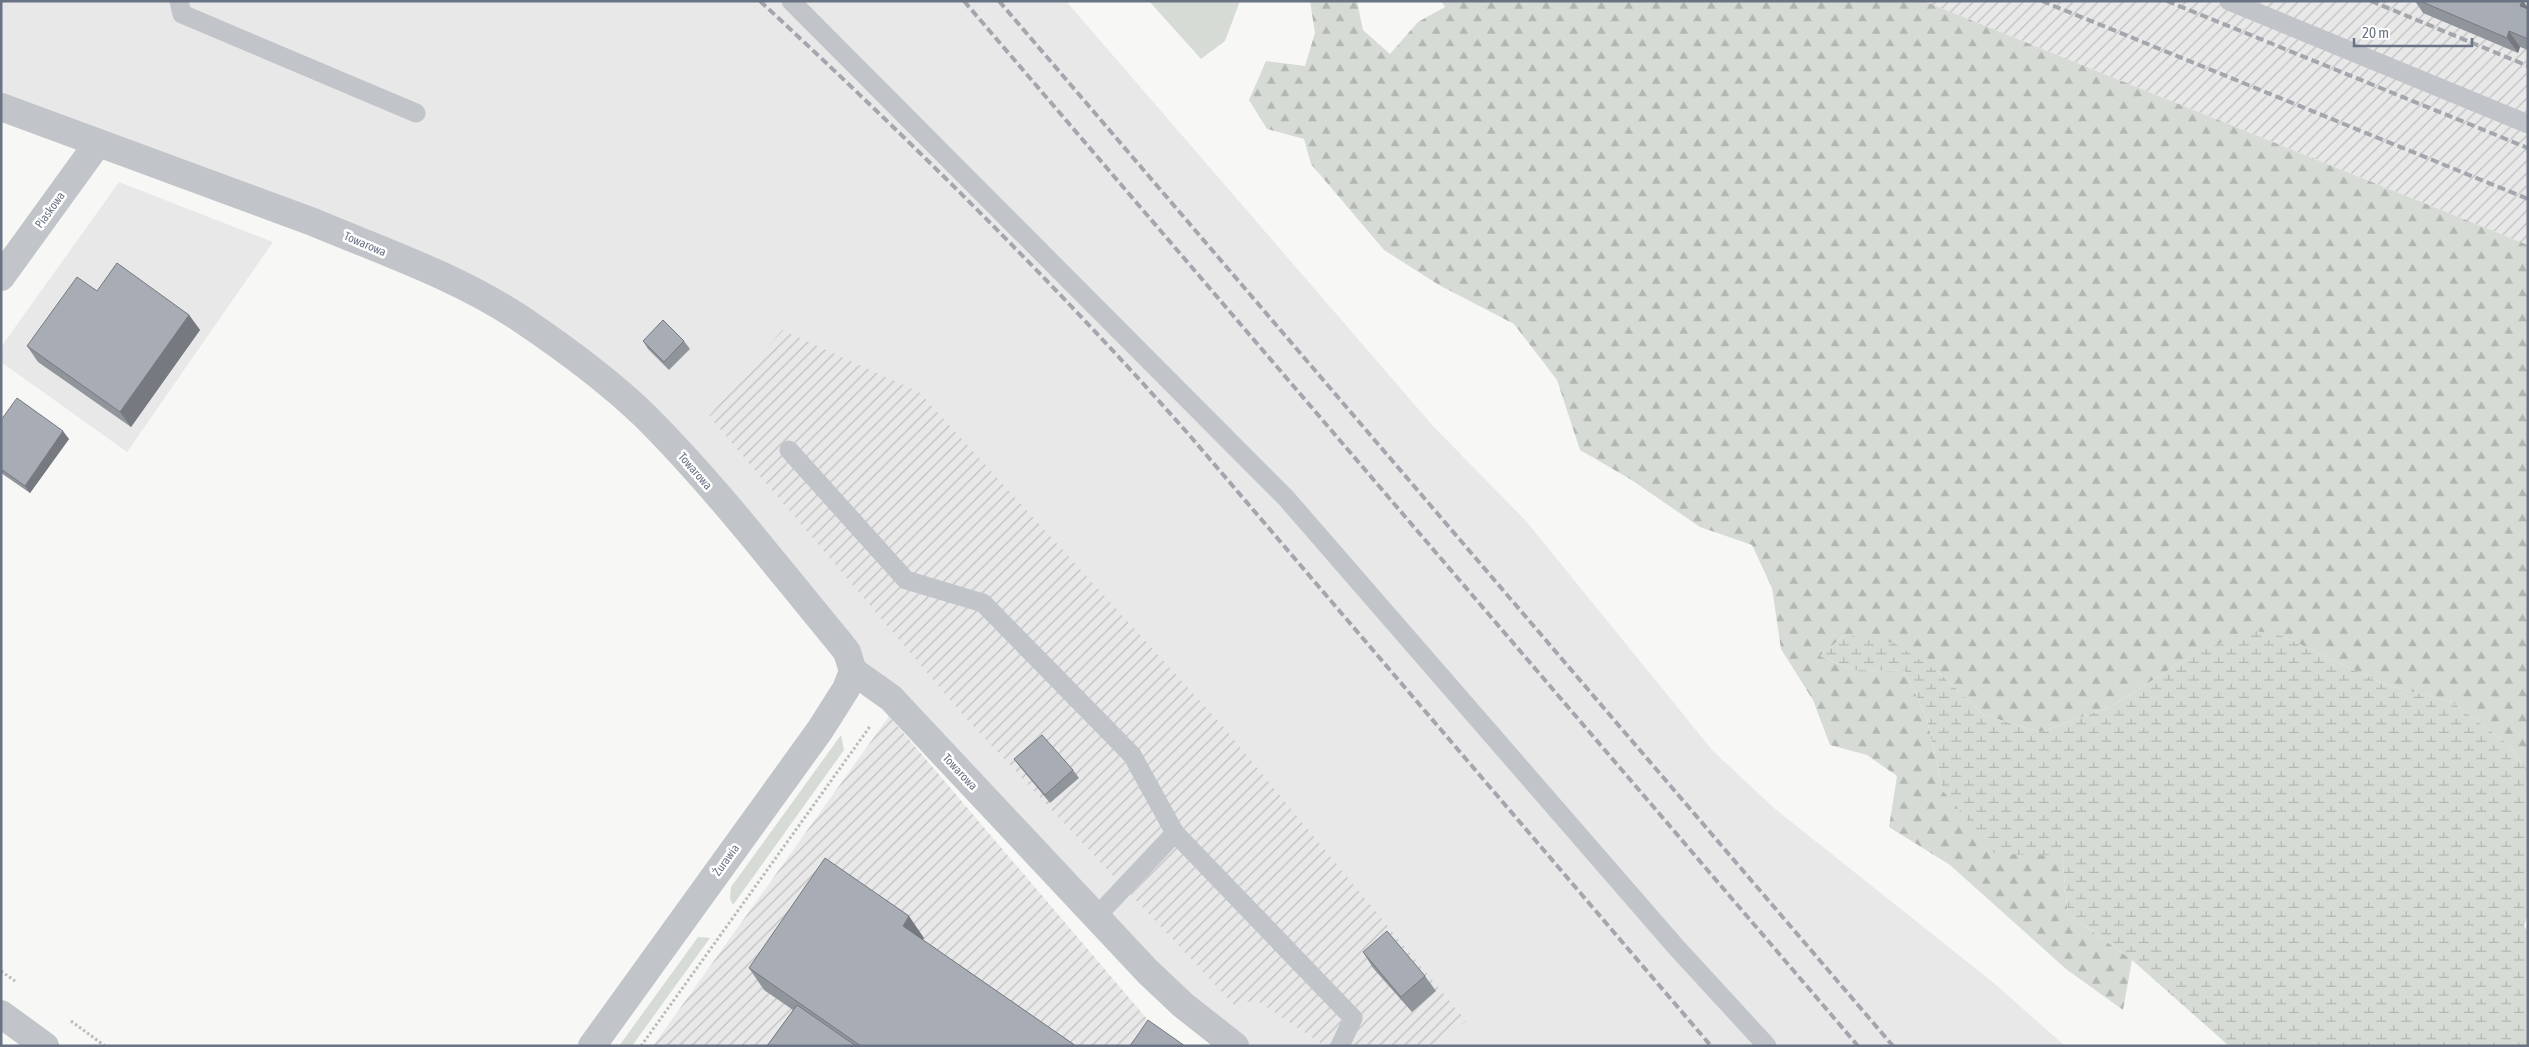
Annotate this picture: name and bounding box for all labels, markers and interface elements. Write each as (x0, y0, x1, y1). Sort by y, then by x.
scale bar (2354, 15, 2472, 47)
text: 20 m (2362, 24, 2389, 41)
street label: Piaskowa (32, 189, 68, 231)
street label: Towarowa (342, 229, 388, 259)
street label: Towarowa (675, 450, 715, 492)
street label: Towarowa (940, 751, 980, 793)
street label: Żurawia (710, 841, 742, 879)

